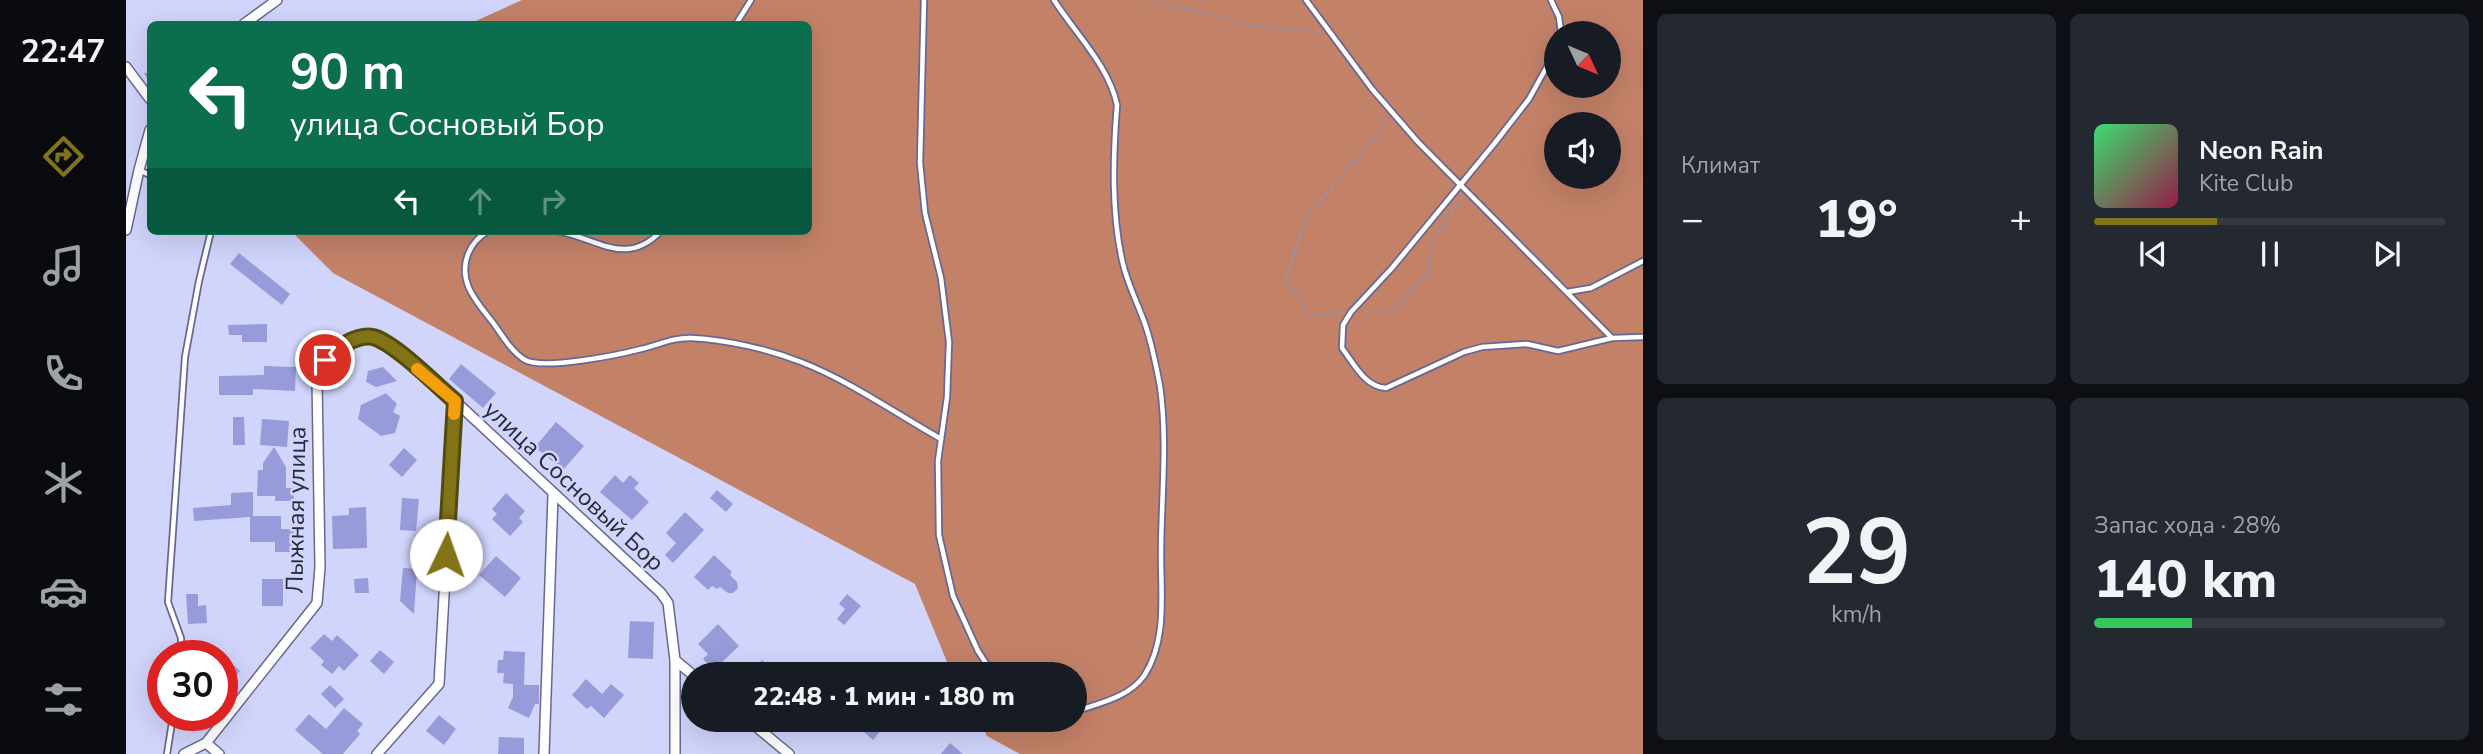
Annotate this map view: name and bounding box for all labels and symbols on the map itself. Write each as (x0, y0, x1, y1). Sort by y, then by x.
north arrow (1544, 21, 1620, 98)
pin (295, 330, 355, 390)
street label: улица Сосновый Бор (477, 394, 671, 578)
street label: Лыжная улица (279, 426, 313, 594)
position arrow (409, 518, 483, 592)
speed limit sign: 30 (147, 640, 238, 731)

